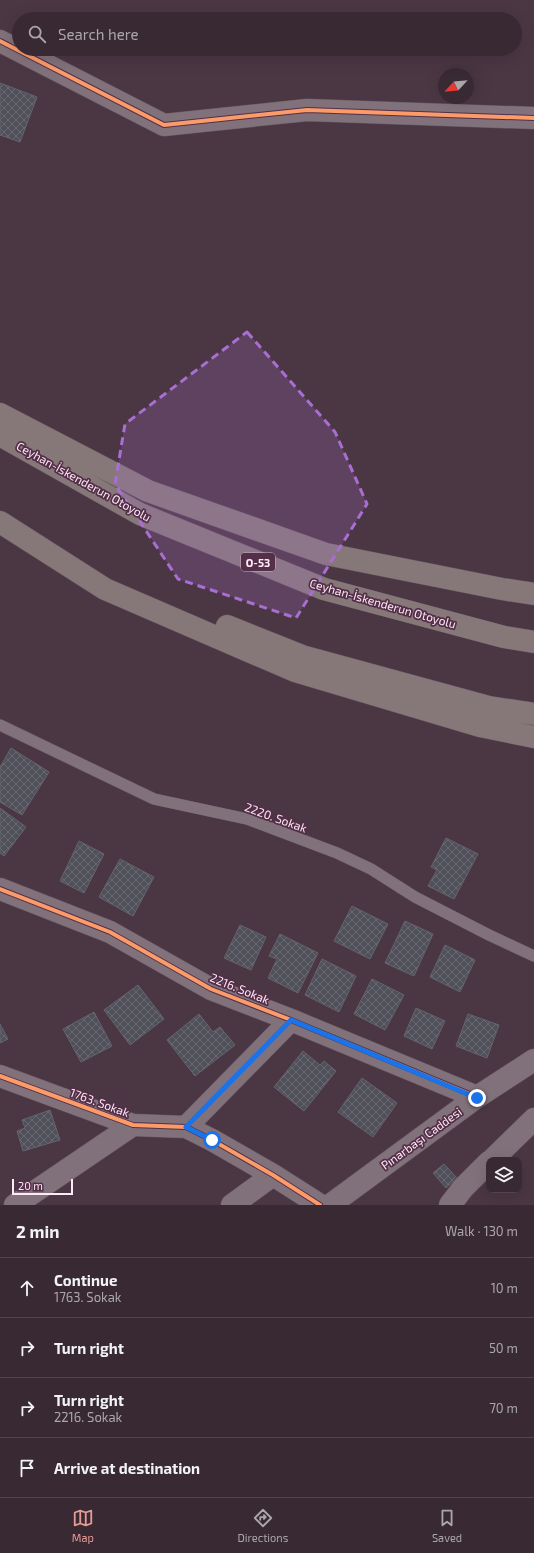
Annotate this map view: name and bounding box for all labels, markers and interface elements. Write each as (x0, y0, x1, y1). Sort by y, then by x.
search box (12, 12, 522, 56)
icon: search (26, 23, 48, 45)
text: Search here (58, 25, 139, 43)
north arrow (438, 68, 474, 104)
street label: Ceyhan-İskenderun Otoyolu (14, 438, 154, 524)
road number: O-53 (241, 553, 275, 571)
street label: Ceyhan-İskenderun Otoyolu (308, 575, 458, 631)
street label: 2220. Sokak (243, 799, 309, 835)
street label: 2216. Sokak (208, 970, 272, 1006)
street label: 1763. Sokak (68, 1085, 132, 1119)
route end (468, 1089, 486, 1107)
street label: Pınarbaşı Caddesi (378, 1104, 465, 1173)
route start (203, 1131, 221, 1149)
map controls (486, 1157, 522, 1193)
button: layers (486, 1157, 522, 1193)
scale bar (12, 1177, 73, 1196)
text: 20 m (18, 1179, 43, 1192)
text: 2 min (16, 1221, 59, 1241)
text: Walk · 130 m (445, 1223, 518, 1239)
text: Continue (54, 1271, 117, 1289)
icon: ahead (16, 1277, 38, 1299)
text: 10 m (491, 1280, 518, 1296)
text: 1763. Sokak (54, 1289, 121, 1305)
icon: right (16, 1337, 38, 1359)
text: Turn right (54, 1339, 124, 1357)
text: 50 m (489, 1340, 518, 1356)
text: Turn right (54, 1391, 124, 1409)
icon: right (16, 1397, 38, 1419)
text: 70 m (489, 1400, 518, 1416)
text: 2216. Sokak (54, 1409, 122, 1425)
icon: arrive (16, 1457, 38, 1479)
text: Arrive at destination (54, 1459, 200, 1477)
tab: Map (72, 1507, 94, 1544)
tab: Directions (238, 1507, 288, 1544)
tab: Saved (432, 1507, 462, 1544)

